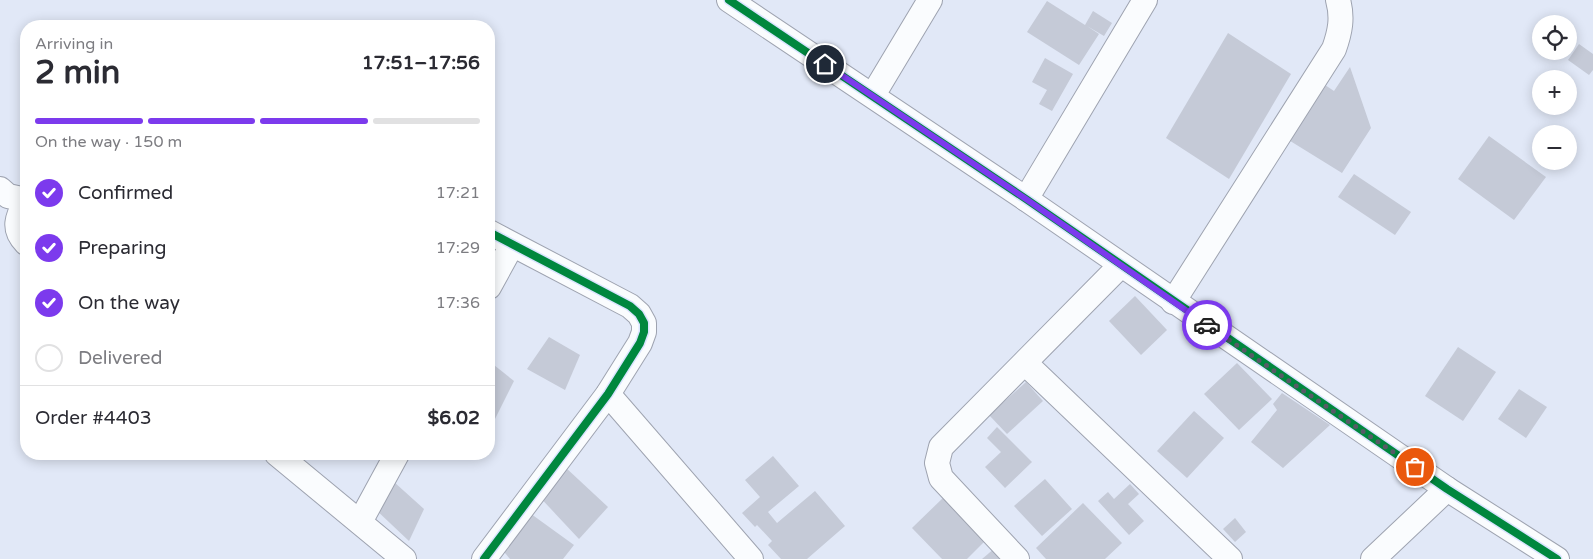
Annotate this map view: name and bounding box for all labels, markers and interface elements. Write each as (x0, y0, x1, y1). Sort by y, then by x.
map controls (1532, 15, 1577, 170)
button: locate (1532, 15, 1577, 60)
text: Arriving in (35, 34, 113, 54)
pin (804, 43, 846, 85)
icon: home (811, 50, 839, 78)
text: 17:51–17:56 (362, 52, 480, 74)
text: 2 min (35, 54, 120, 92)
button: + (1532, 70, 1577, 115)
button: − (1532, 125, 1577, 170)
text: On the way · 150 m (35, 132, 182, 152)
icon: check (35, 179, 63, 207)
text: Confirmed (78, 182, 173, 204)
text: 17:21 (436, 183, 480, 203)
icon: check (35, 234, 63, 262)
text: Preparing (78, 237, 167, 259)
text: 17:29 (436, 238, 480, 258)
icon: check (35, 289, 63, 317)
text: On the way (78, 292, 180, 314)
text: 17:36 (436, 293, 480, 313)
courier (1182, 300, 1232, 350)
icon: car (1193, 311, 1221, 339)
text: Delivered (78, 347, 163, 369)
text: Order #4403 (35, 407, 152, 429)
text: $6.02 (428, 407, 480, 429)
pin (1394, 446, 1436, 488)
icon: bag (1401, 453, 1429, 481)

